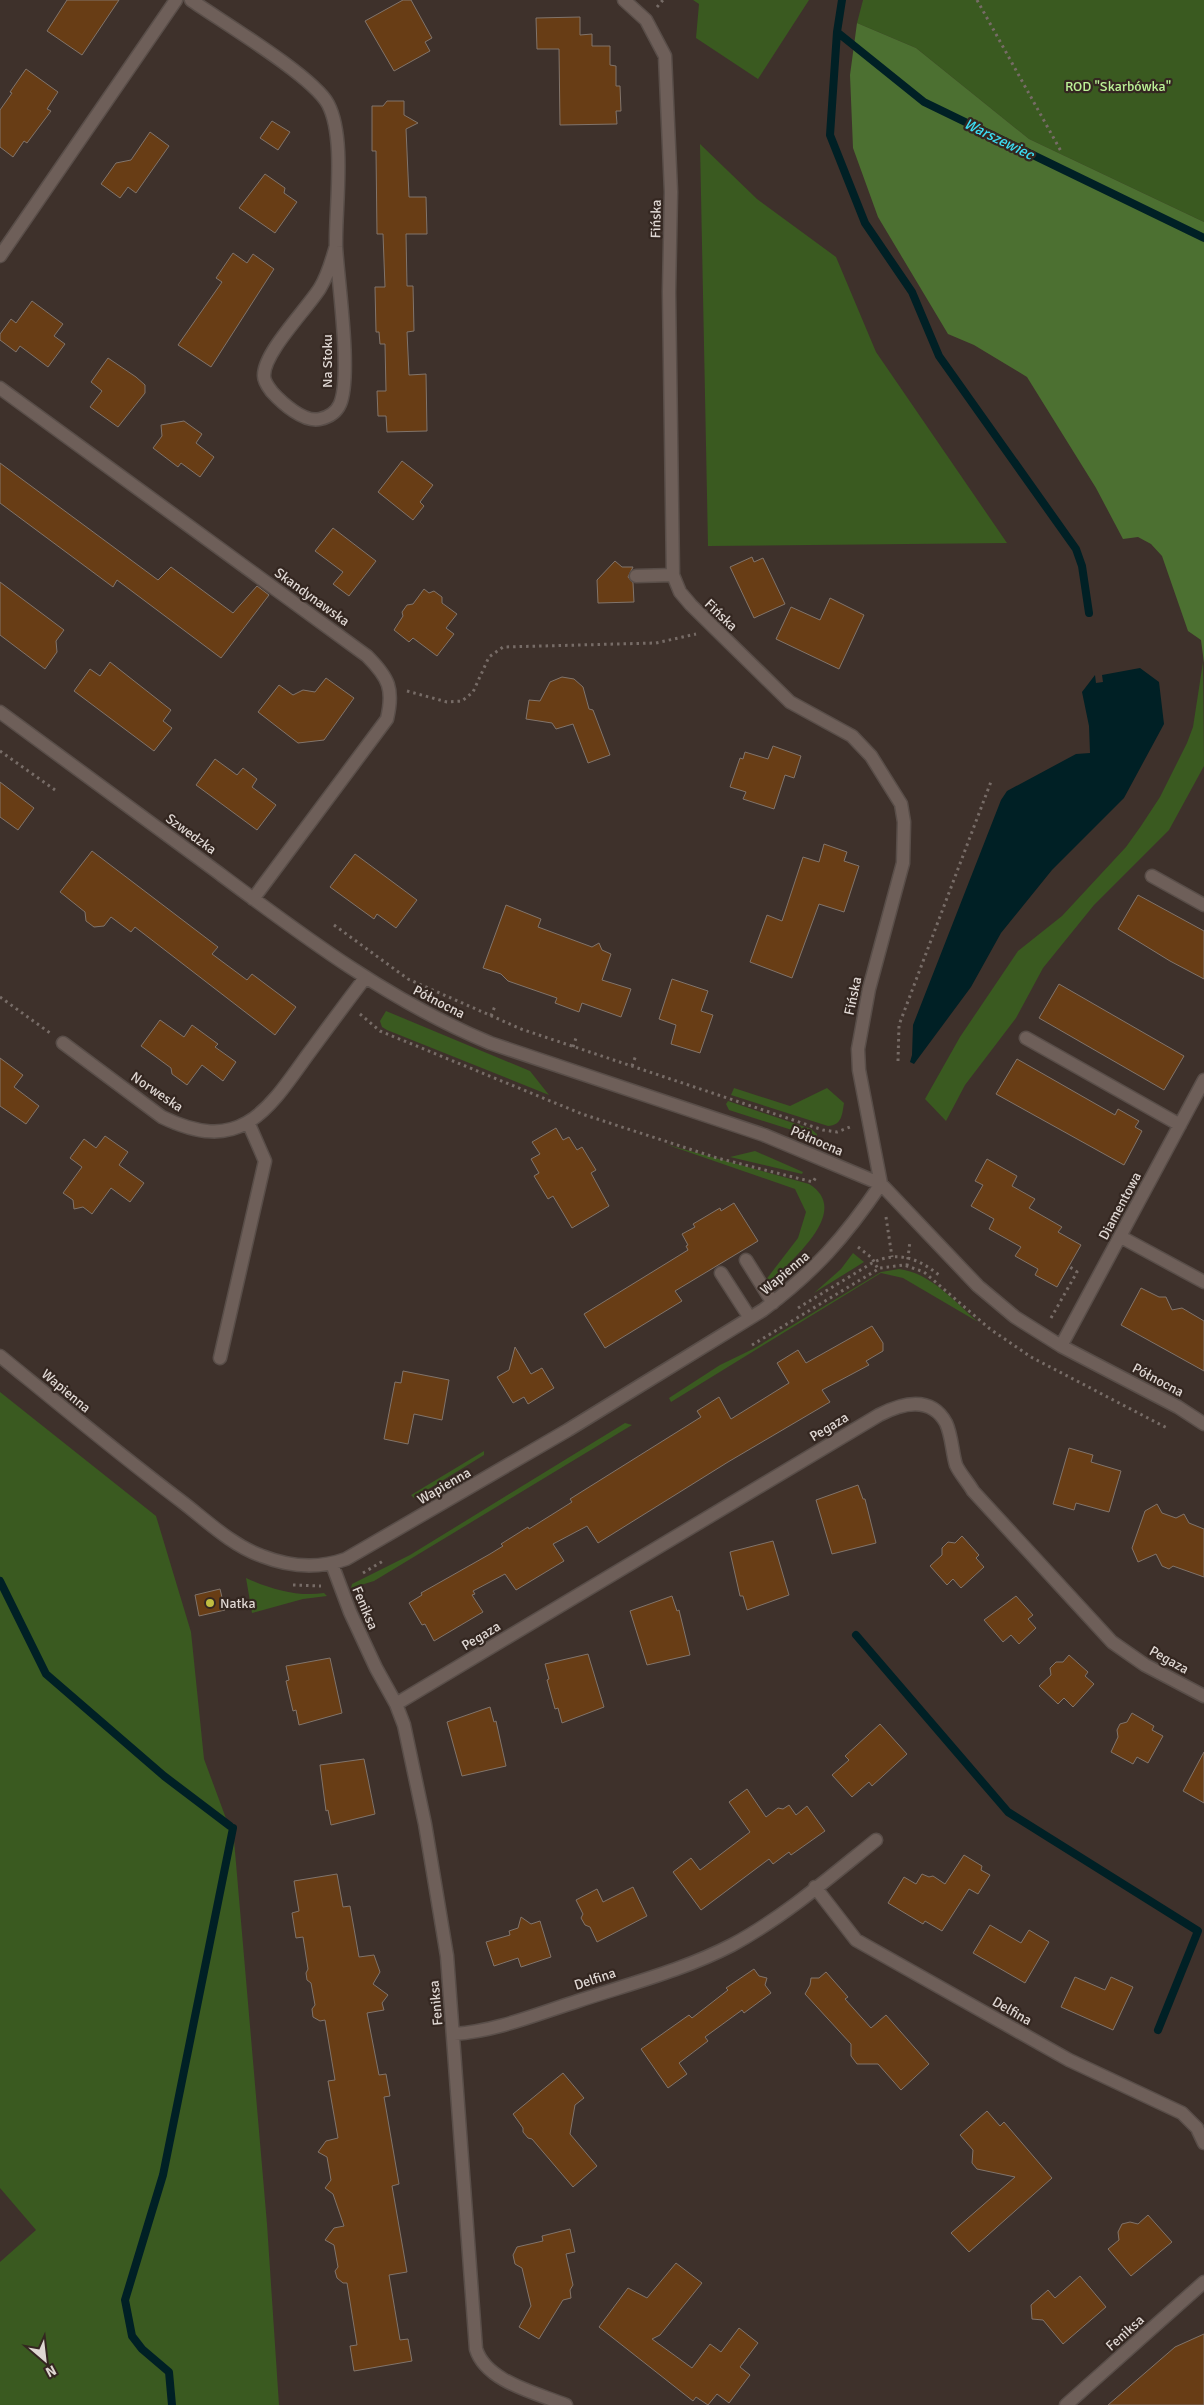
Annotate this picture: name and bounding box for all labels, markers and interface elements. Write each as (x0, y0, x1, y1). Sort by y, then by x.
park label: ROD "Skarbówka" (1065, 78, 1171, 95)
water label: Warszewiec (961, 114, 1038, 164)
street label: Fińska (647, 199, 665, 239)
street label: Na Stoku (319, 334, 336, 388)
street label: Skandynawska (271, 564, 353, 630)
street label: Fińska (701, 595, 741, 635)
street label: Szwedzka (162, 810, 220, 858)
street label: Fińska (841, 975, 865, 1017)
street label: Północna (410, 982, 468, 1022)
street label: Norweska (128, 1068, 186, 1116)
street label: Północna (788, 1122, 846, 1160)
street label: Diamentowa (1095, 1169, 1145, 1243)
street label: Wapienna (757, 1247, 813, 1299)
street label: Północna (1129, 1359, 1187, 1401)
street label: Wapienna (38, 1365, 94, 1417)
street label: Pegaza (806, 1409, 852, 1445)
street label: Wapienna (414, 1464, 474, 1508)
street label: Feniksa (348, 1584, 382, 1632)
place label: Natka (220, 1595, 255, 1612)
marker: Natka (204, 1597, 216, 1609)
street label: Pegaza (458, 1618, 504, 1654)
street label: Pegaza (1146, 1642, 1192, 1678)
street label: Delfina (572, 1964, 618, 1994)
street label: Feniksa (426, 1980, 446, 2026)
street label: Delfina (989, 1993, 1035, 2029)
street label: Feniksa (1102, 2311, 1148, 2355)
north arrow (20, 2335, 70, 2385)
text: N (43, 2361, 59, 2381)

